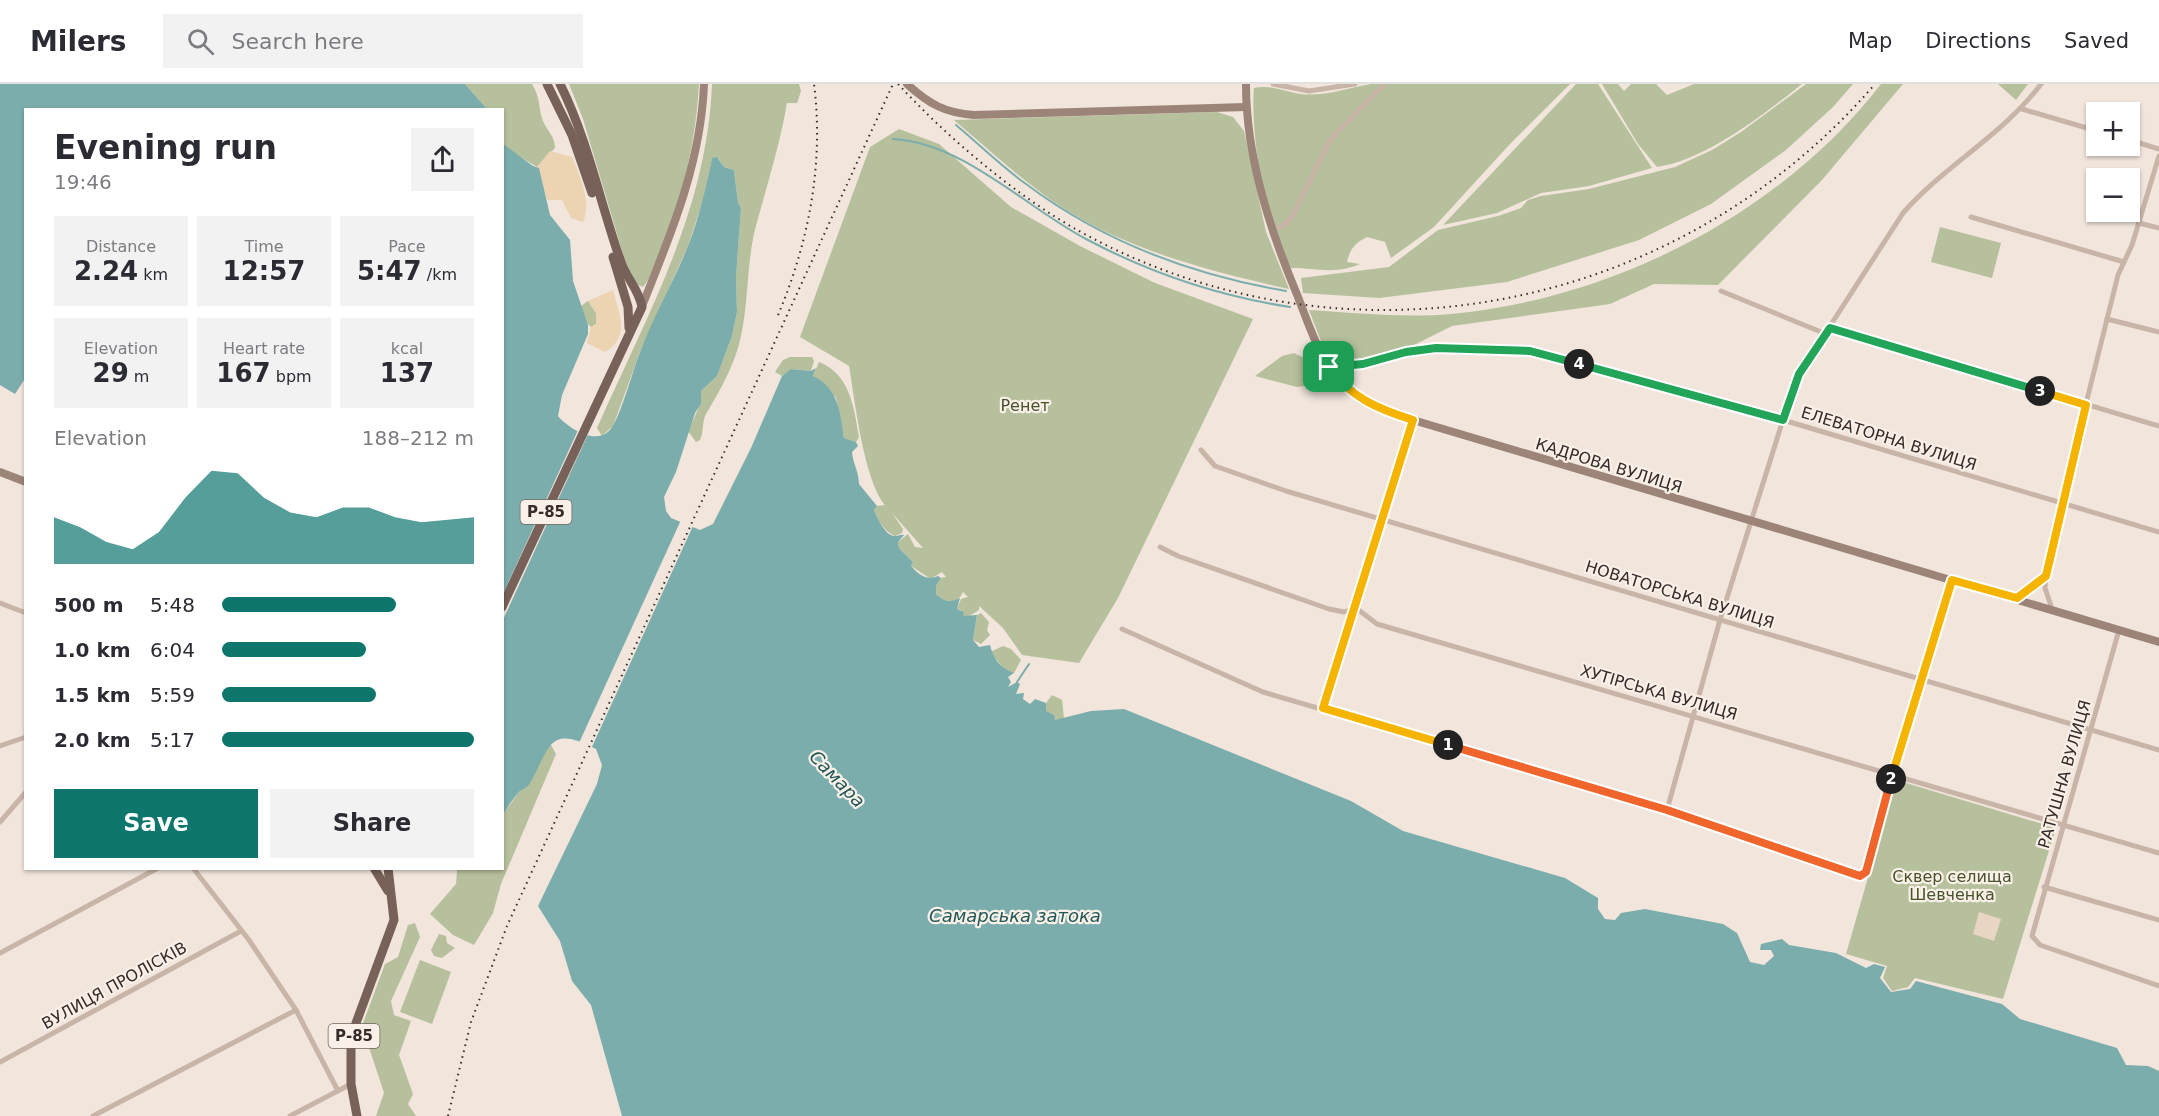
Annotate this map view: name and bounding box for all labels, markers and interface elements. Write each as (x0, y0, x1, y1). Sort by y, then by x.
search box (163, 14, 583, 68)
text: Milers (30, 25, 127, 58)
icon: search (184, 25, 217, 58)
text: Search here (232, 29, 364, 54)
text: Map (1848, 29, 1892, 53)
text: Directions (1925, 29, 2031, 53)
text: Saved (2064, 29, 2129, 53)
map controls (2086, 102, 2140, 222)
button: + (2086, 102, 2140, 156)
text: Evening run (54, 128, 277, 167)
button: share (411, 128, 474, 191)
button: − (2086, 168, 2140, 222)
text: 19:46 (54, 170, 112, 194)
text: Distance (86, 237, 156, 256)
text: Time (244, 237, 284, 256)
text: Pace (388, 237, 426, 256)
text: 2.24 (74, 256, 138, 286)
text: 12:57 (223, 256, 305, 286)
text: 5:47 (357, 256, 422, 286)
text: km (138, 265, 168, 284)
text: /km (422, 265, 457, 284)
text: Elevation (84, 339, 158, 358)
text: Heart rate (223, 339, 305, 358)
text: kcal (391, 339, 423, 358)
pin (1303, 341, 1354, 392)
pin: 4 (1564, 349, 1594, 379)
icon: arrive (1312, 350, 1345, 383)
text: 4 (1573, 354, 1585, 373)
text: 29 (93, 358, 129, 388)
text: 167 (216, 358, 271, 388)
text: 137 (380, 358, 434, 388)
text: m (129, 367, 149, 386)
text: bpm (271, 367, 312, 386)
pin: 3 (2025, 376, 2055, 406)
text: 3 (2034, 381, 2046, 400)
park label: Ренет (1000, 396, 1050, 415)
street label: ЕЛЕВАТОРНА ВУЛИЦЯ (1799, 403, 1979, 474)
text: Elevation (54, 426, 147, 450)
text: 188–212 m (362, 426, 474, 450)
street label: КАДРОВА ВУЛИЦЯ (1533, 434, 1684, 497)
road number: Р-85 (520, 500, 572, 524)
street label: НОВАТОРСЬКА ВУЛИЦЯ (1583, 557, 1777, 632)
text: 500 m (54, 593, 124, 617)
text: 5:48 (150, 593, 195, 617)
text: 1.0 km (54, 638, 131, 662)
text: 6:04 (150, 638, 195, 662)
street label: ХУТІРСЬКА ВУЛИЦЯ (1578, 661, 1740, 724)
text: 1.5 km (54, 683, 131, 707)
text: 5:59 (150, 683, 195, 707)
street label: РАТУШНА ВУЛИЦЯ (2034, 698, 2095, 851)
text: 2.0 km (54, 728, 131, 752)
text: 5:17 (150, 728, 195, 752)
pin: 1 (1433, 730, 1463, 760)
text: 1 (1442, 735, 1454, 754)
water label: Самара (805, 746, 869, 811)
pin: 2 (1876, 764, 1906, 794)
text: 2 (1885, 769, 1897, 788)
button: Save (54, 789, 258, 858)
button: Share (270, 789, 474, 858)
park label: Сквер селища Шевченка (1892, 867, 2012, 904)
water label: Самарська затока (929, 905, 1101, 926)
street label: ВУЛИЦЯ ПРОЛІСКІВ (39, 938, 190, 1033)
road number: Р-85 (328, 1024, 380, 1048)

